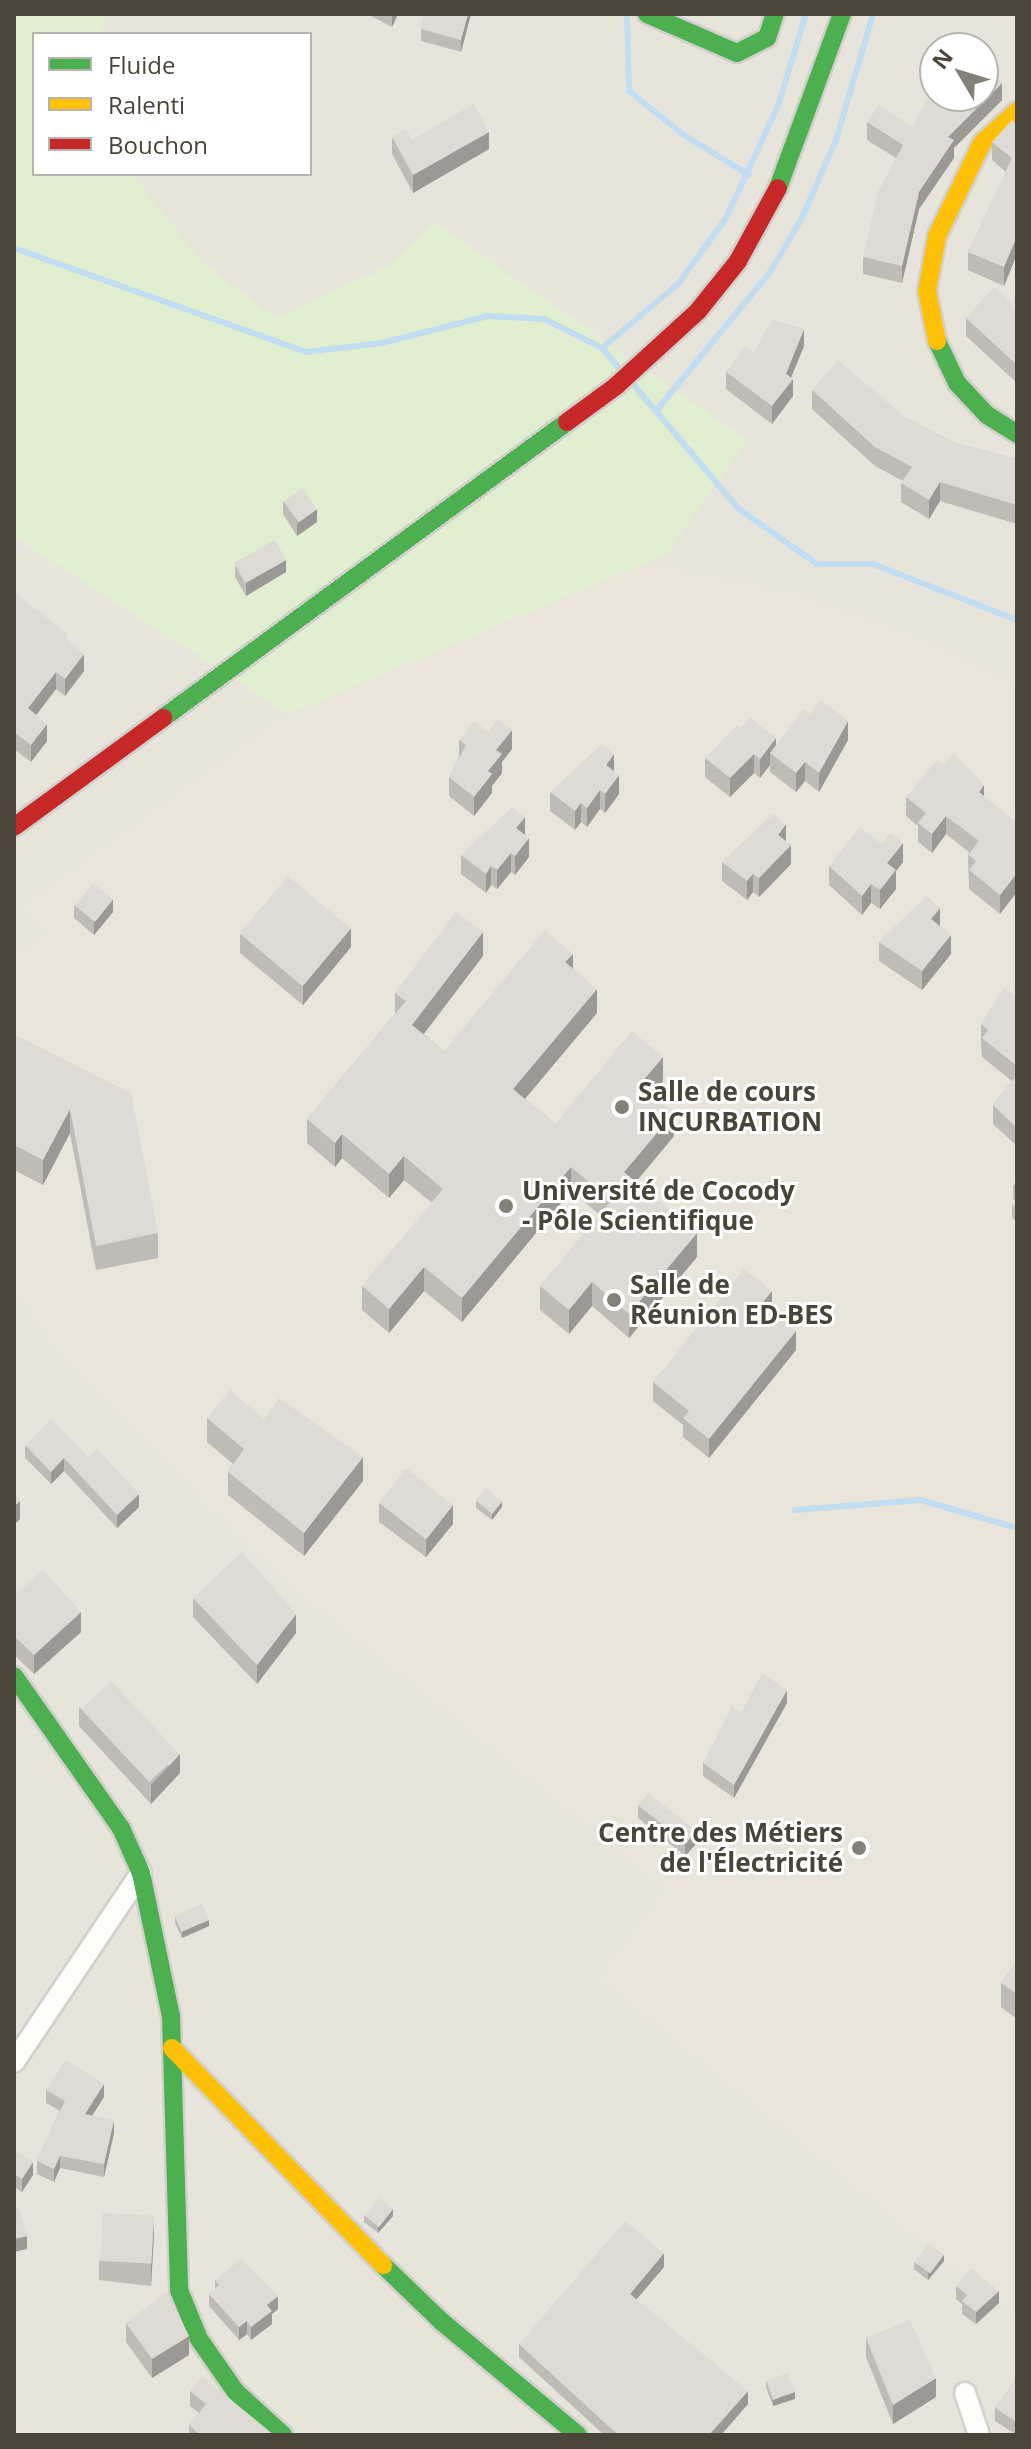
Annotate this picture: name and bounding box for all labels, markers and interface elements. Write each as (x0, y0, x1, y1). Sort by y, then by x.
legend (32, 32, 312, 176)
north arrow (919, 32, 999, 112)
text: N (924, 42, 959, 75)
text: Fluide (108, 48, 175, 81)
text: Ralenti (108, 88, 185, 121)
text: Bouchon (108, 128, 208, 161)
place label: Salle de cours INCURBATION (638, 1076, 822, 1138)
marker: Salle de cours INCURBATION (613, 1098, 631, 1116)
place label: Université de Cocody - Pôle Scientifique (522, 1175, 795, 1236)
marker: Université de Cocody - Pôle Scientifique (497, 1197, 515, 1215)
place label: Salle de Réunion ED-BES (630, 1269, 833, 1330)
marker: Salle de Réunion ED-BES (605, 1291, 623, 1309)
place label: Centre des Métiers de l'Électricité (598, 1817, 843, 1878)
marker: Centre des Métiers de l'Électricité (850, 1839, 868, 1857)

